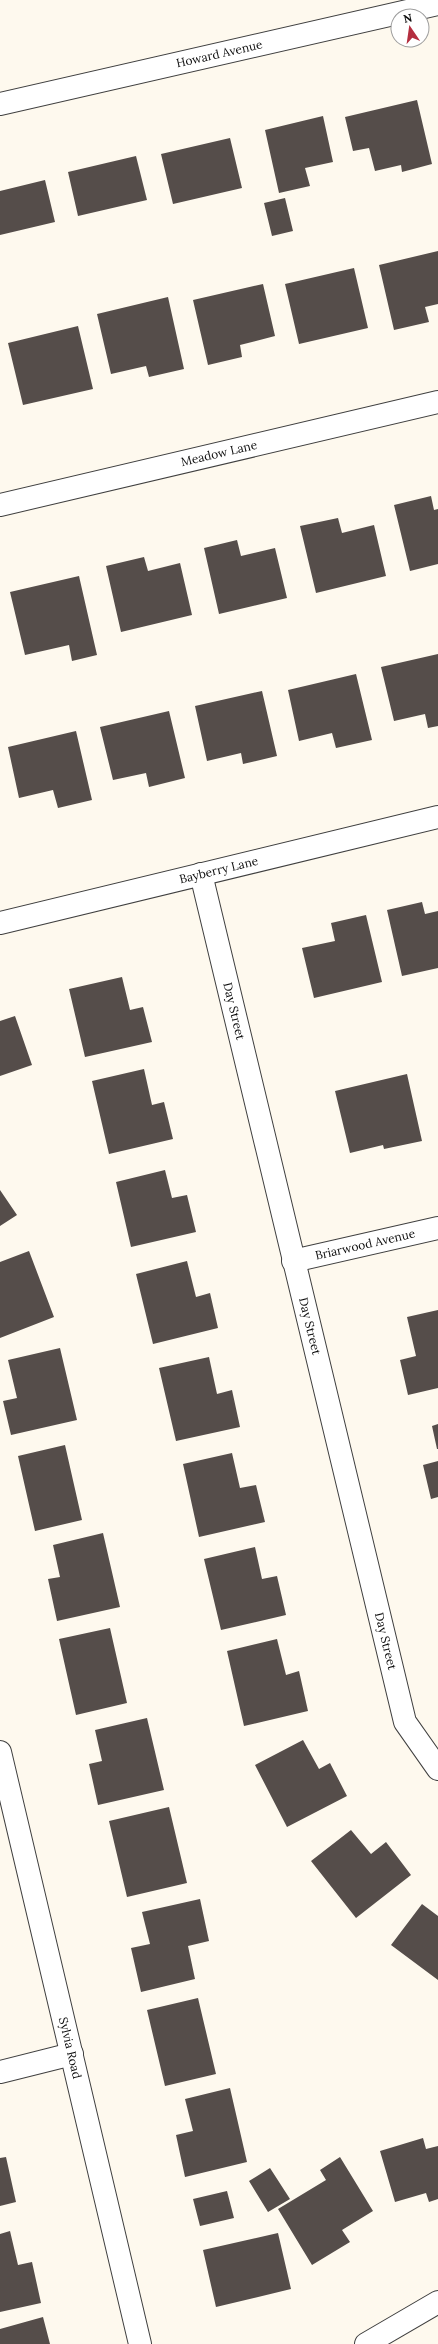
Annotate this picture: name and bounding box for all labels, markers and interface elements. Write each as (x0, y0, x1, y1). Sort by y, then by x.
north arrow (390, 8, 430, 48)
text: N (402, 10, 414, 26)
street label: Howard Avenue (175, 36, 264, 71)
street label: Meadow Lane (179, 437, 259, 469)
street label: Bayberry Lane (178, 853, 260, 886)
street label: Day Street (220, 981, 249, 1042)
street label: Briarwood Avenue (314, 1225, 417, 1263)
street label: Day Street (296, 1296, 324, 1357)
street label: Day Street (372, 1611, 400, 1672)
street label: Sylvia Road (56, 2015, 85, 2080)

